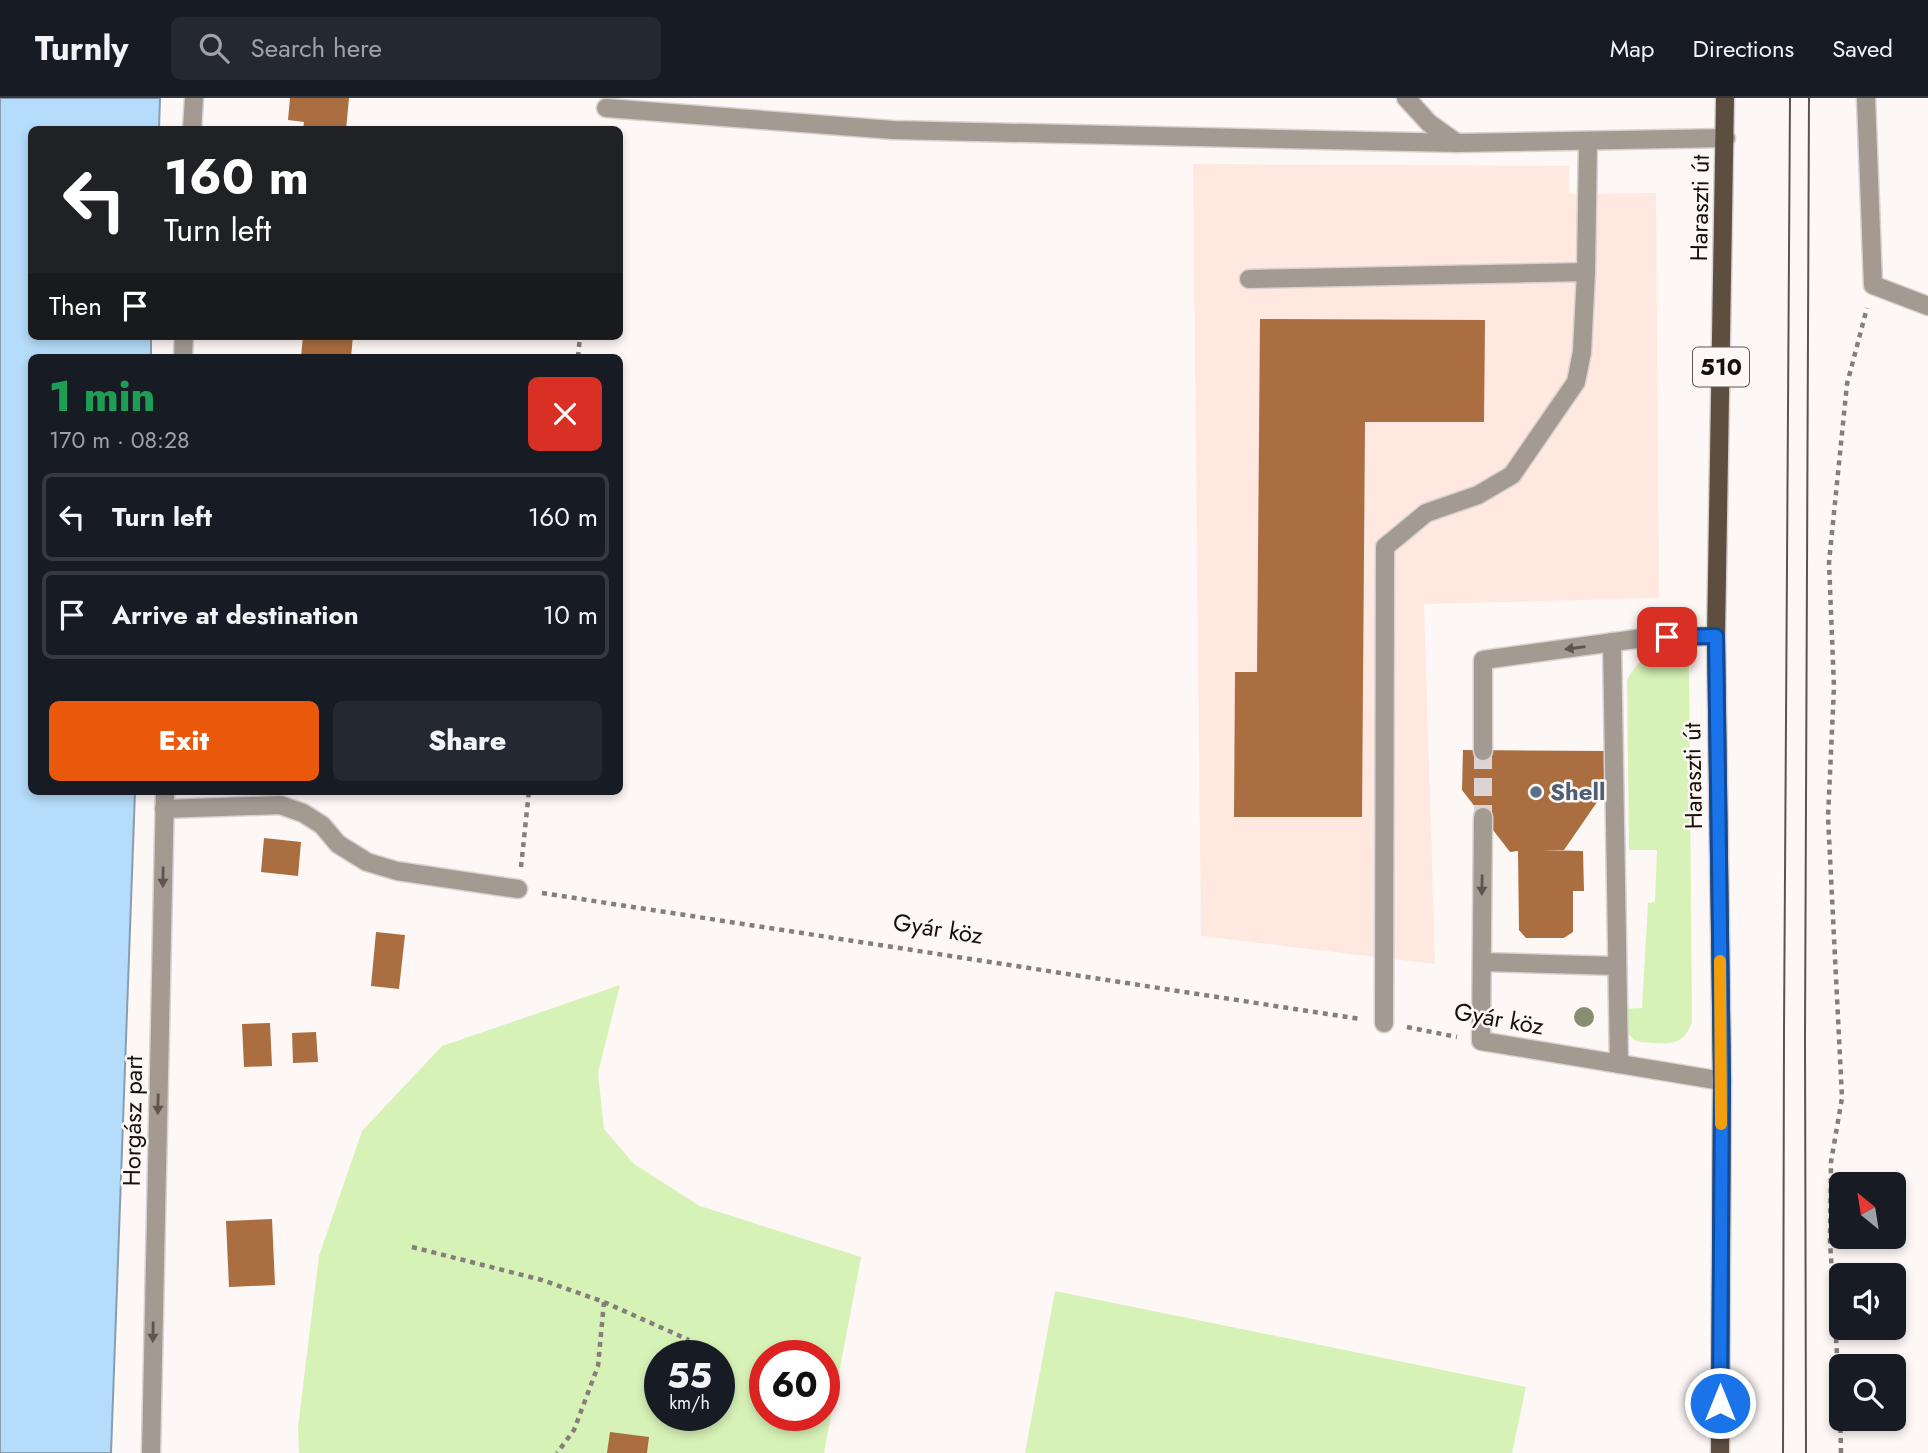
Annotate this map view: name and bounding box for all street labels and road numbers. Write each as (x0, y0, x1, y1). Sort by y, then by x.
street label: Haraszti út (1681, 154, 1718, 262)
road number: 510 (1693, 348, 1749, 386)
street label: Haraszti út (1674, 722, 1711, 830)
street label: Gyár köz (891, 904, 986, 953)
street label: Gyár köz (1451, 993, 1547, 1044)
street label: Horgász part (114, 1055, 151, 1187)

